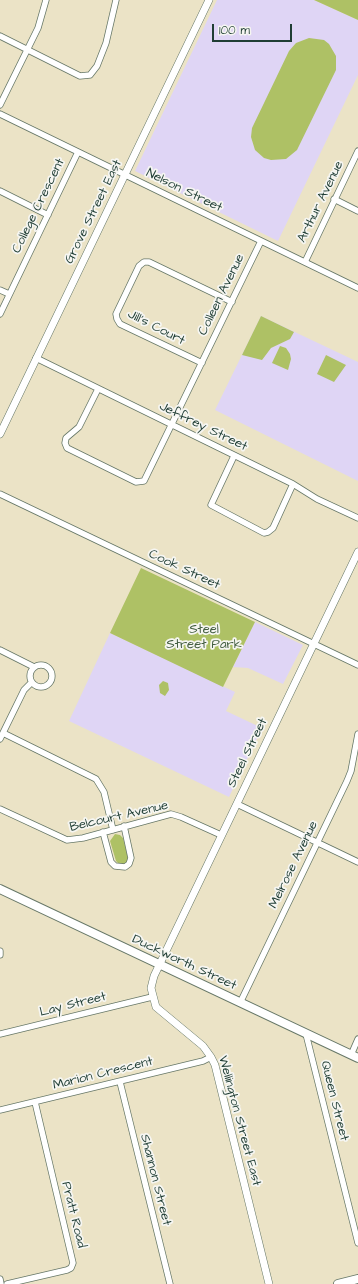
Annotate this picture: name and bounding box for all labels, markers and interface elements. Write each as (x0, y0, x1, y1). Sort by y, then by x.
scale bar (214, 16, 294, 42)
text: 100 m (219, 22, 250, 39)
street label: College Crescent (9, 156, 69, 256)
street label: Grove Street East (62, 157, 126, 267)
street label: Arthur Avenue (295, 159, 347, 245)
street label: Nelson Street (143, 166, 225, 216)
street label: Colleen Avenue (196, 252, 248, 338)
street label: Jill's Court (125, 307, 187, 349)
street label: Jeffrey Street (156, 399, 250, 455)
street label: Cook Street (146, 547, 222, 593)
park label: Steel Street Park (166, 622, 242, 653)
street label: Steel Street (225, 716, 271, 790)
street label: Belcourt Avenue (68, 798, 170, 836)
street label: Melrose Avenue (266, 819, 322, 911)
street label: Duckworth Street (129, 932, 239, 994)
street label: Lay Street (38, 989, 108, 1021)
street label: Marion Crescent (51, 1054, 155, 1094)
street label: Wellington Street East (214, 1054, 264, 1188)
street label: Queen Street (317, 1059, 351, 1143)
street label: Shannon Street (136, 1133, 174, 1227)
street label: Pratt Road (57, 1180, 89, 1250)

